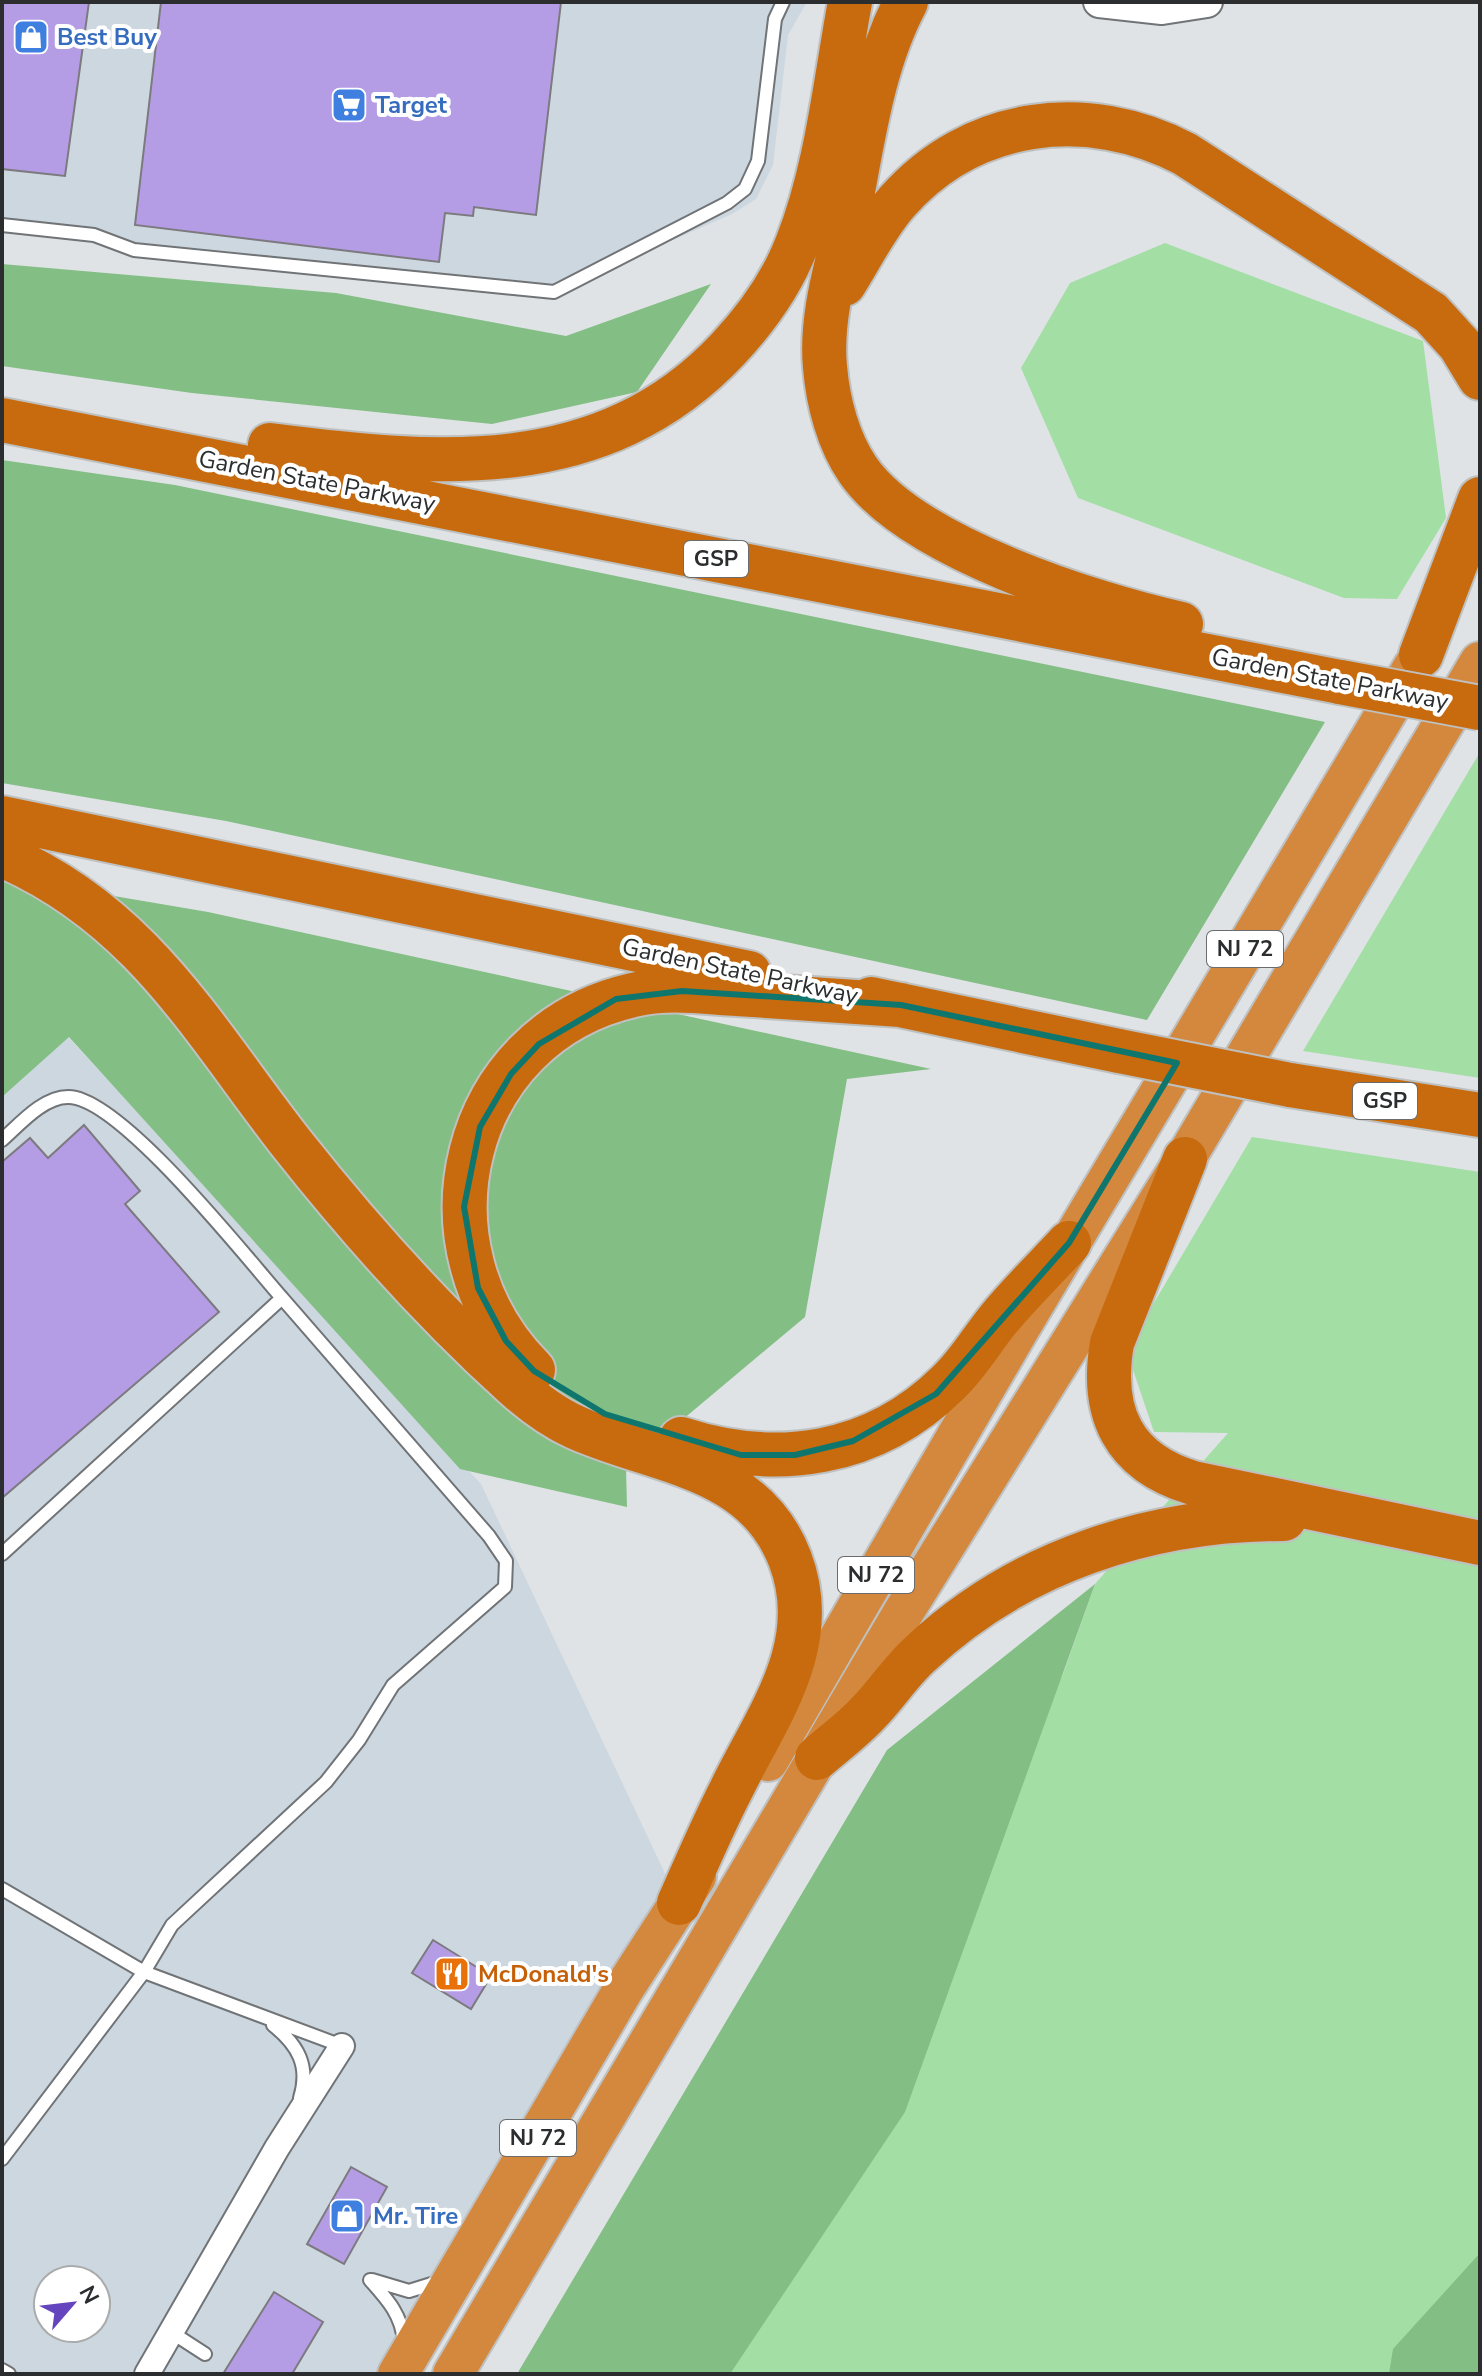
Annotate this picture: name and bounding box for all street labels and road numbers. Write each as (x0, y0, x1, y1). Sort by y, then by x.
street label: Garden State Parkway (196, 442, 439, 520)
road number: GSP (684, 541, 748, 577)
street label: Garden State Parkway (1209, 640, 1452, 718)
street label: Garden State Parkway (619, 930, 862, 1012)
road number: NJ 72 (1207, 931, 1283, 967)
road number: GSP (1353, 1083, 1417, 1119)
road number: NJ 72 (838, 1557, 914, 1593)
road number: NJ 72 (500, 2120, 576, 2156)

